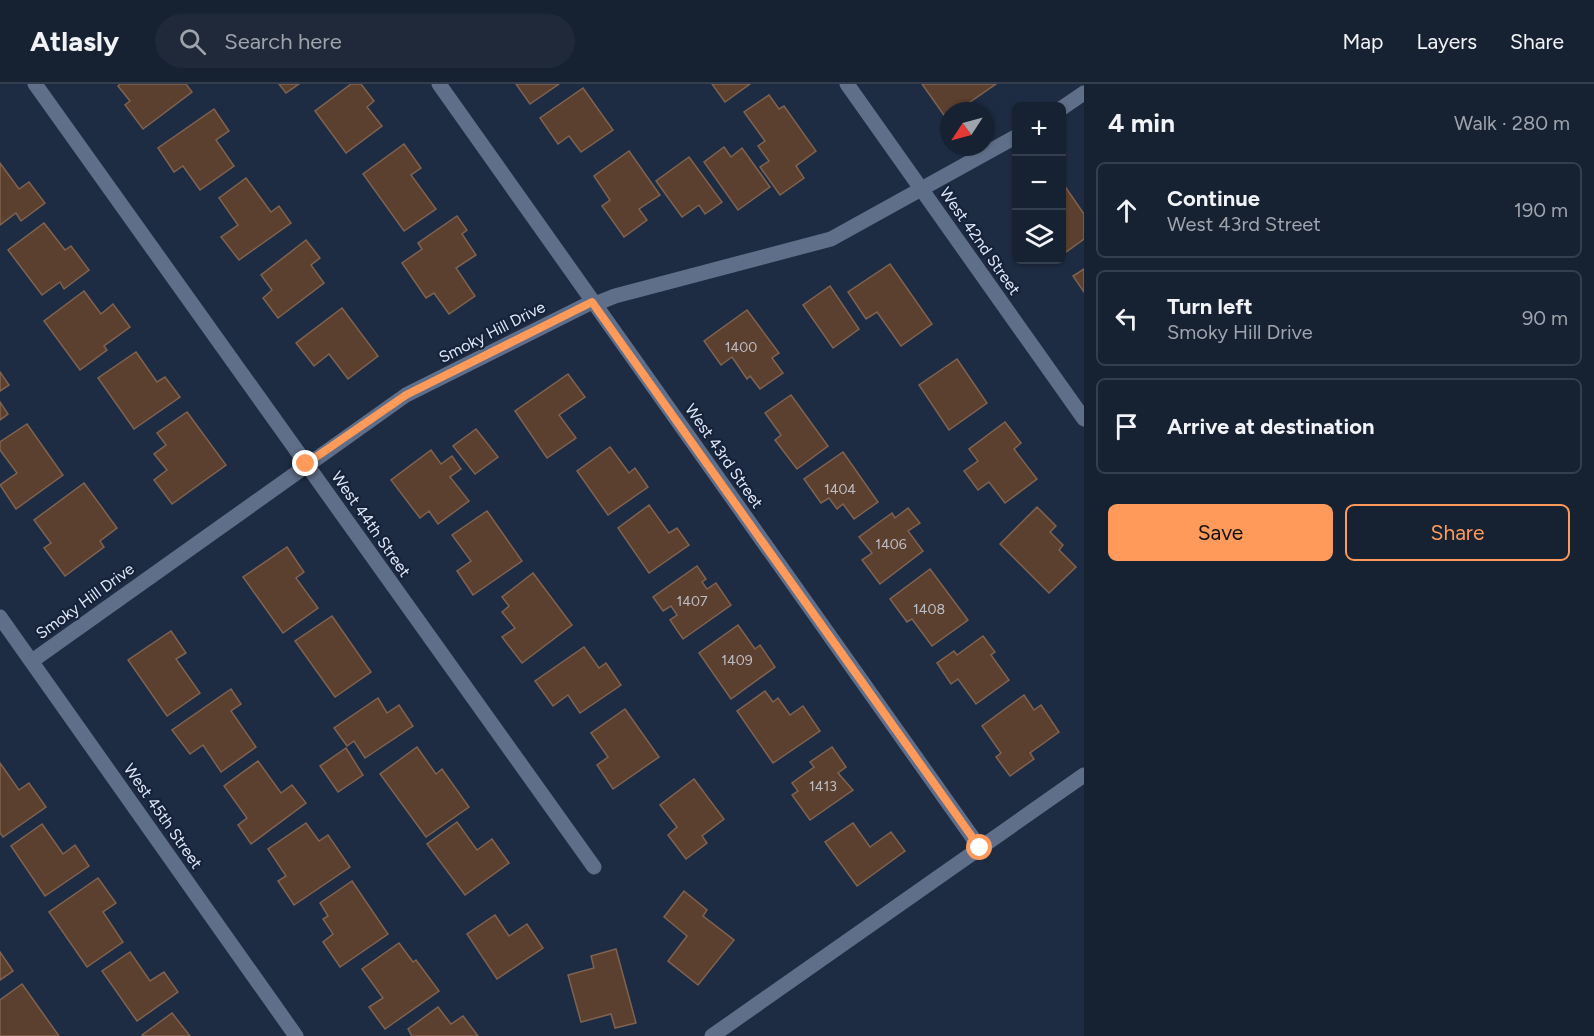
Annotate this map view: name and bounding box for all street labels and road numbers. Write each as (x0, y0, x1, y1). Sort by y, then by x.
street label: West 42nd Street (936, 184, 1024, 298)
street label: Smoky Hill Drive (436, 297, 548, 367)
street label: West 43rd Street (681, 400, 767, 512)
street label: West 44th Street (328, 468, 414, 580)
street label: Smoky Hill Drive (32, 559, 138, 643)
street label: West 45th Street (120, 760, 206, 872)

